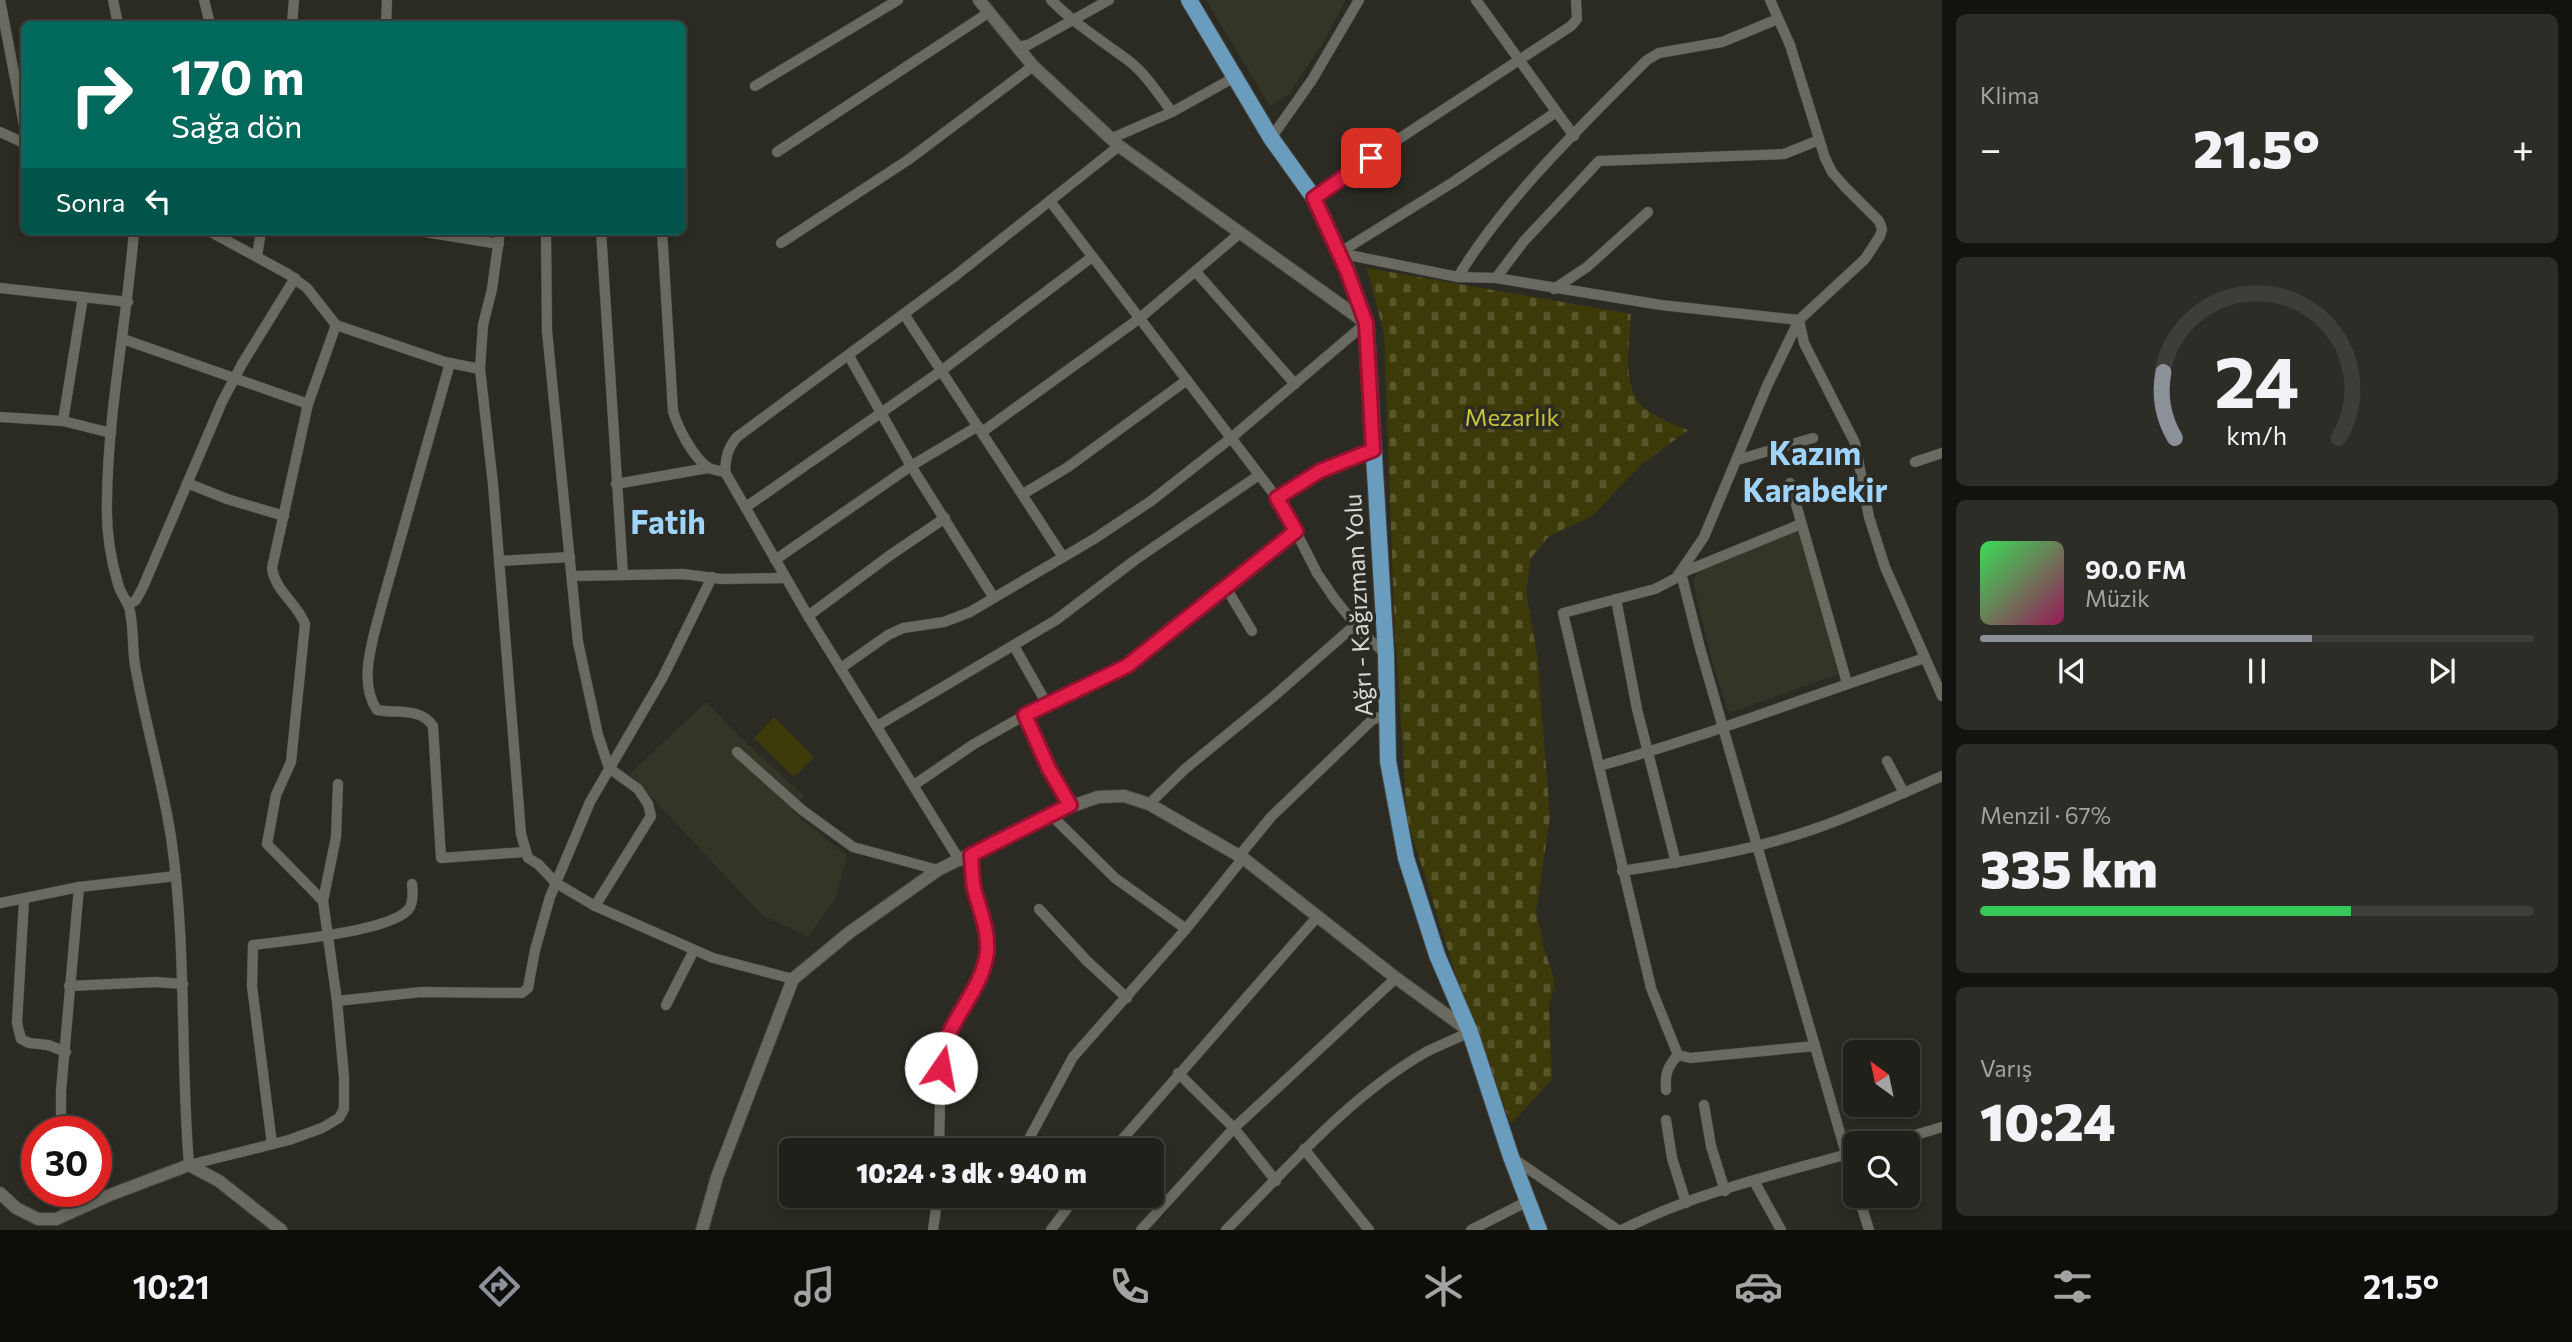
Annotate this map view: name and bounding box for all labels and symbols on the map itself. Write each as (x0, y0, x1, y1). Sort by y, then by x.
pin (1341, 128, 1401, 188)
park label: Mezarlık (1465, 402, 1559, 431)
district label: Kazım Karabekir (1742, 432, 1888, 509)
street label: Ağrı - Kağızman Yolu (1337, 493, 1378, 717)
district label: Fatih (630, 501, 706, 541)
position arrow (904, 1031, 978, 1105)
north arrow (1843, 1040, 1920, 1116)
speed limit sign: 30 (21, 1116, 112, 1207)

